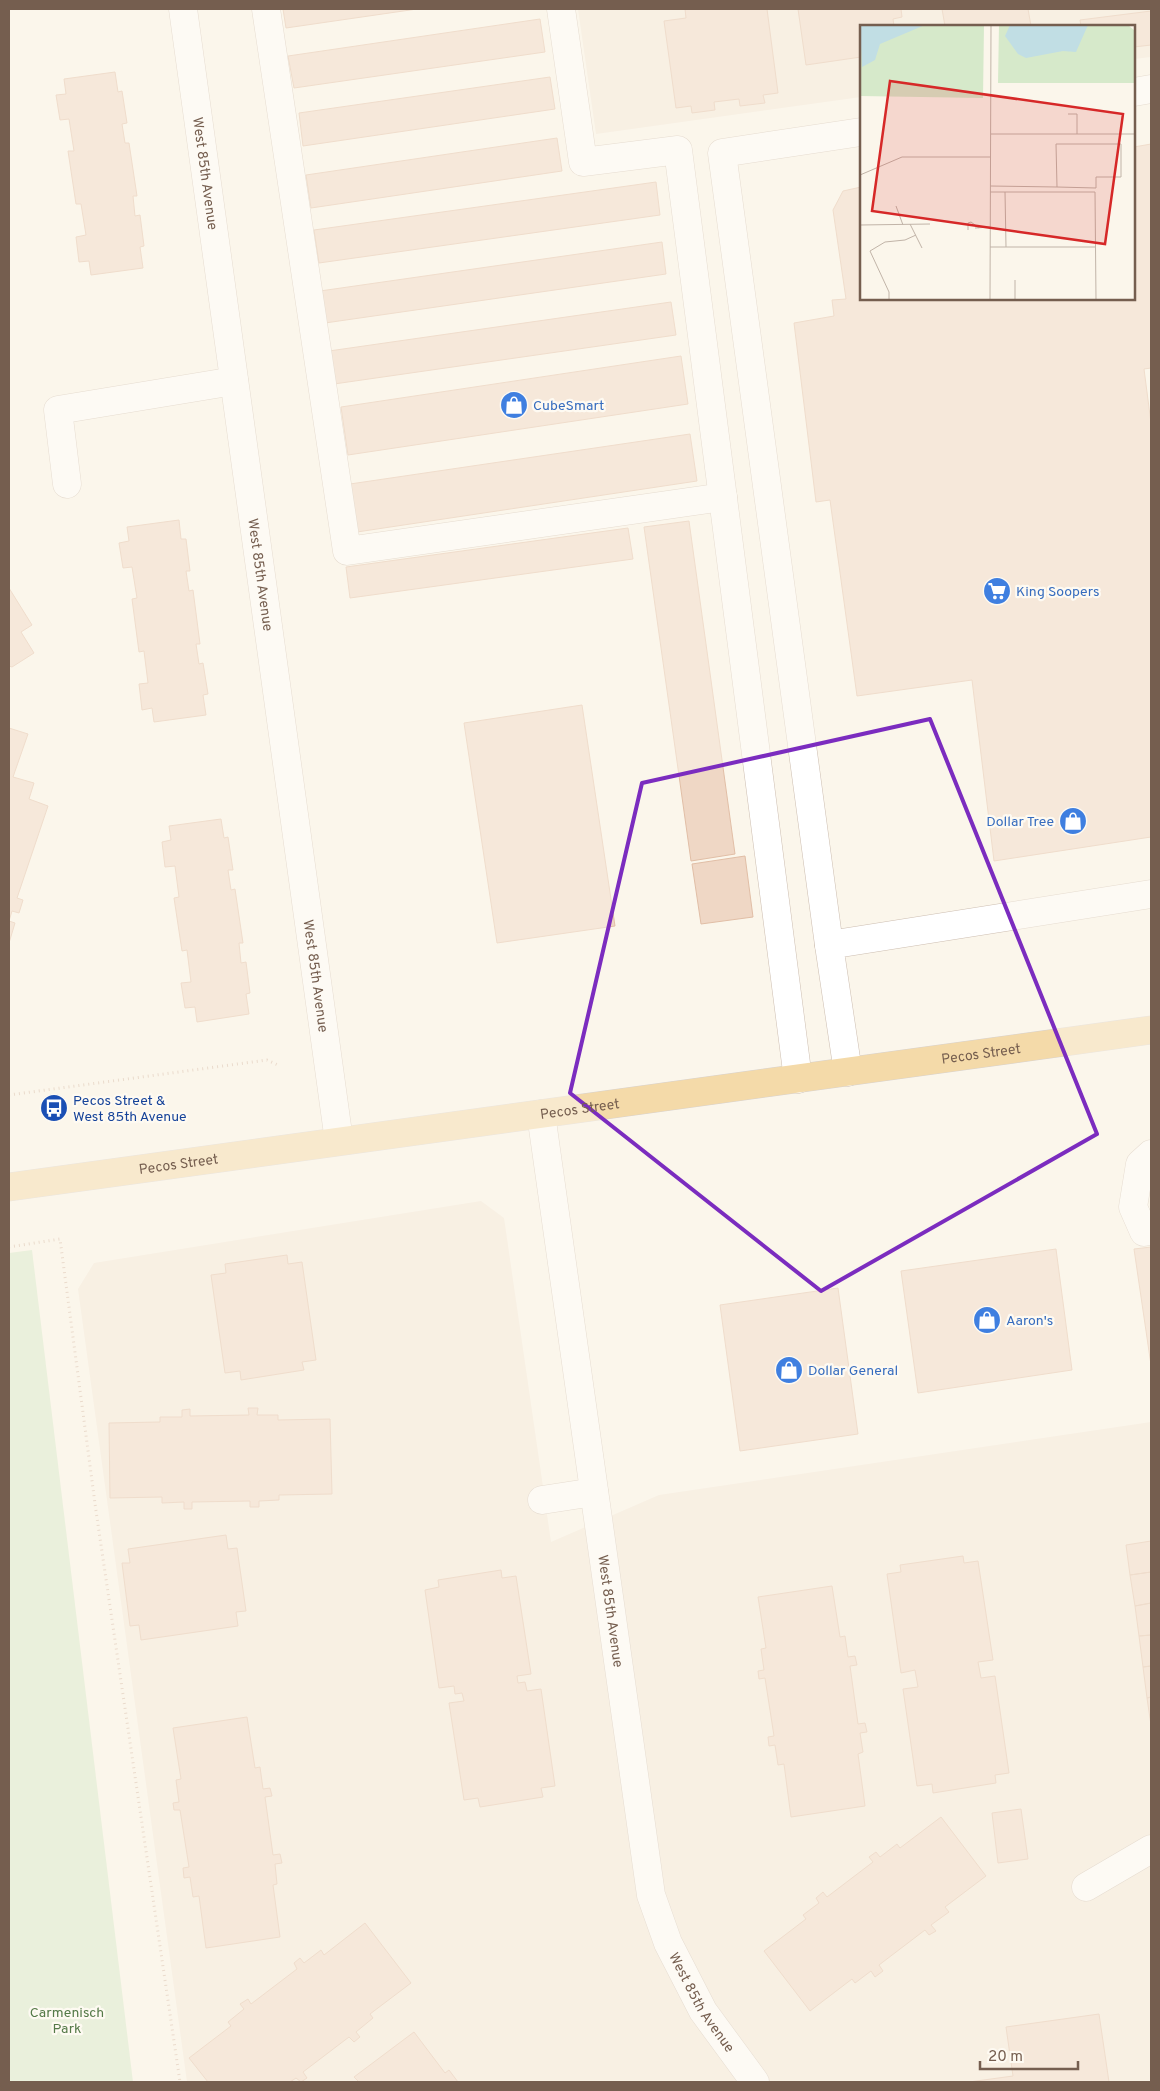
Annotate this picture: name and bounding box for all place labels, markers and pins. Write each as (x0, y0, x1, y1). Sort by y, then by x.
shop icon: CubeSmart (499, 390, 529, 420)
place label: CubeSmart (533, 398, 604, 415)
supermarket icon: King Soopers (982, 576, 1012, 606)
place label: King Soopers (1016, 584, 1100, 601)
shop icon: Dollar Tree (1058, 806, 1088, 836)
place label: Dollar Tree (986, 814, 1054, 831)
bus stop icon: Pecos Street & West 85th Avenue (39, 1093, 69, 1123)
place label: Pecos Street & West 85th Avenue (73, 1093, 187, 1126)
shop icon: Aaron's (972, 1305, 1002, 1335)
place label: Aaron's (1006, 1313, 1053, 1330)
shop icon: Dollar General (774, 1355, 804, 1385)
place label: Dollar General (808, 1363, 898, 1380)

